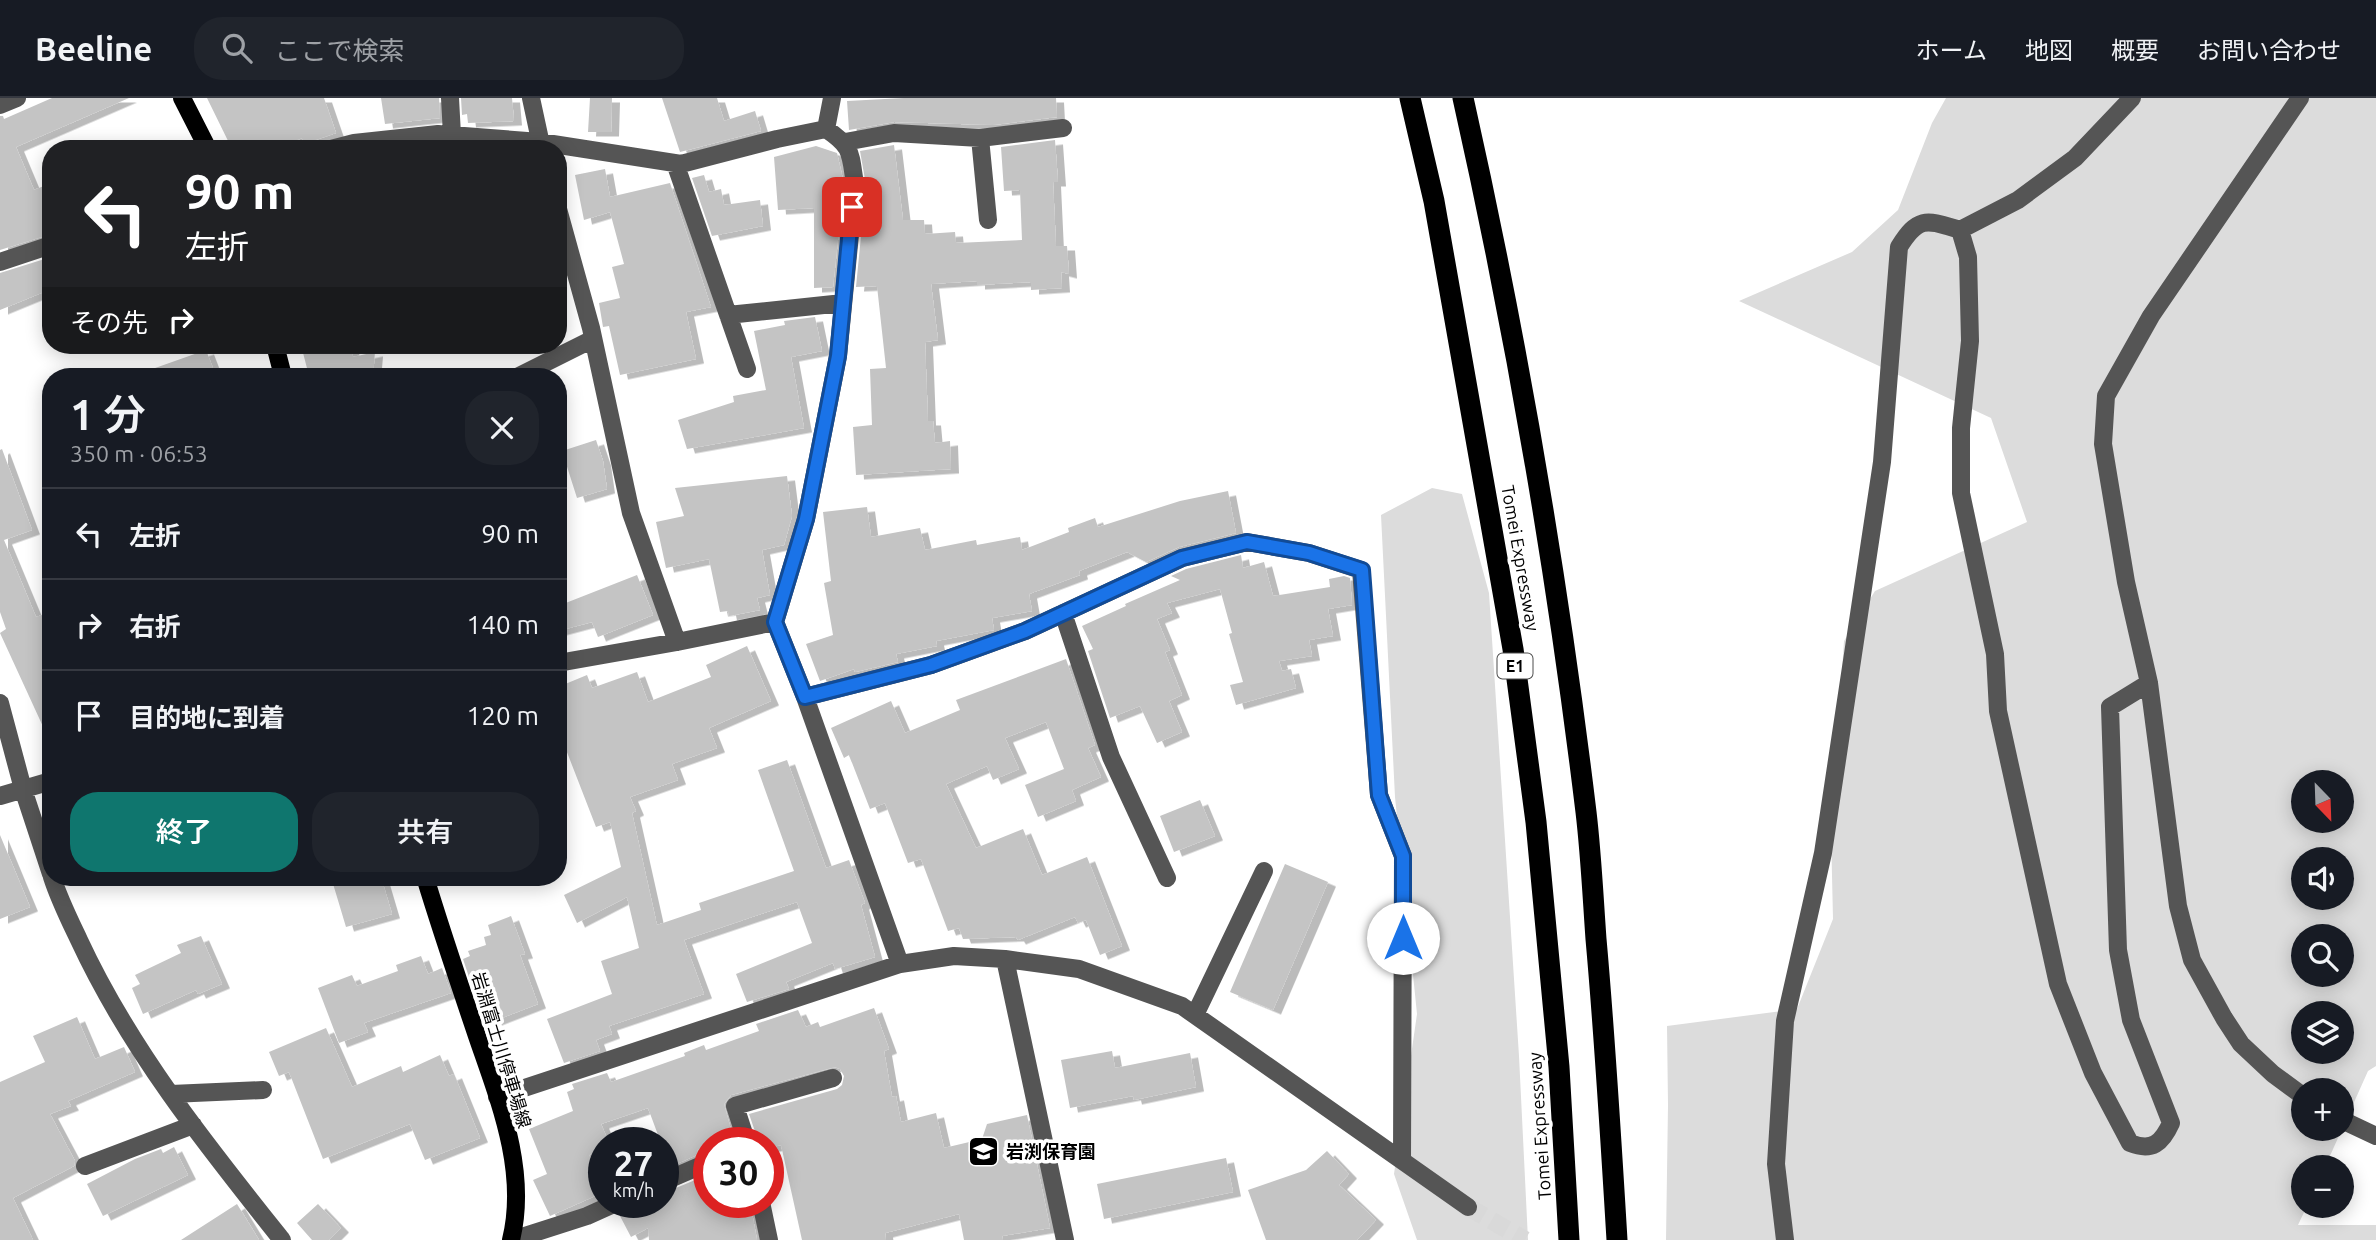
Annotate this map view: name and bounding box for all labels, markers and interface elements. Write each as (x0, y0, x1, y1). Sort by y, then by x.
search box (194, 17, 684, 80)
icon: search (218, 29, 256, 67)
text: Beeline (35, 30, 152, 67)
text: ここで検索 (274, 36, 404, 65)
text: ホーム (1916, 37, 1987, 64)
text: 地図 (2025, 37, 2073, 64)
text: 概要 (2111, 37, 2159, 64)
text: お問い合わせ (2197, 37, 2341, 64)
text: 90 m (185, 163, 294, 218)
icon: left (70, 168, 161, 259)
pin (822, 177, 882, 237)
icon: arrive (833, 188, 871, 226)
text: 左折 (185, 228, 249, 264)
icon: right (162, 301, 200, 339)
text: その先 (70, 308, 148, 337)
text: 1 分 (70, 391, 146, 438)
button: close (465, 391, 539, 465)
text: 350 m · 06:53 (70, 441, 208, 466)
street label: Tomei Expressway (1498, 484, 1544, 633)
icon: left (70, 515, 108, 553)
text: 90 m (481, 519, 539, 548)
text: 左折 (129, 521, 181, 550)
icon: right (70, 606, 108, 644)
text: 140 m (467, 610, 539, 639)
text: 右折 (129, 612, 181, 641)
road number: E1 (1498, 653, 1532, 678)
icon: arrive (70, 697, 108, 735)
text: 120 m (467, 701, 539, 730)
text: 目的地に到着 (129, 703, 285, 732)
north arrow (2291, 770, 2354, 833)
map controls (2291, 770, 2354, 1218)
button: 終了 (70, 792, 298, 872)
button: 共有 (312, 792, 539, 872)
button: sound (2291, 847, 2354, 910)
position arrow (1366, 901, 1440, 975)
button: search (2291, 924, 2354, 987)
street label: 岩淵富士川停車場線 (469, 970, 535, 1130)
button: layers (2291, 1001, 2354, 1064)
street label: Tomei Expressway (1524, 1051, 1554, 1200)
button: + (2291, 1078, 2354, 1141)
speed limit sign: 30 (693, 1127, 784, 1218)
school or university icon: 岩渕保育園 (966, 1134, 1000, 1168)
place label: 岩渕保育園 (1006, 1141, 1096, 1161)
text: 27 (614, 1143, 653, 1183)
button: − (2291, 1155, 2354, 1218)
text: km/h (613, 1180, 654, 1200)

